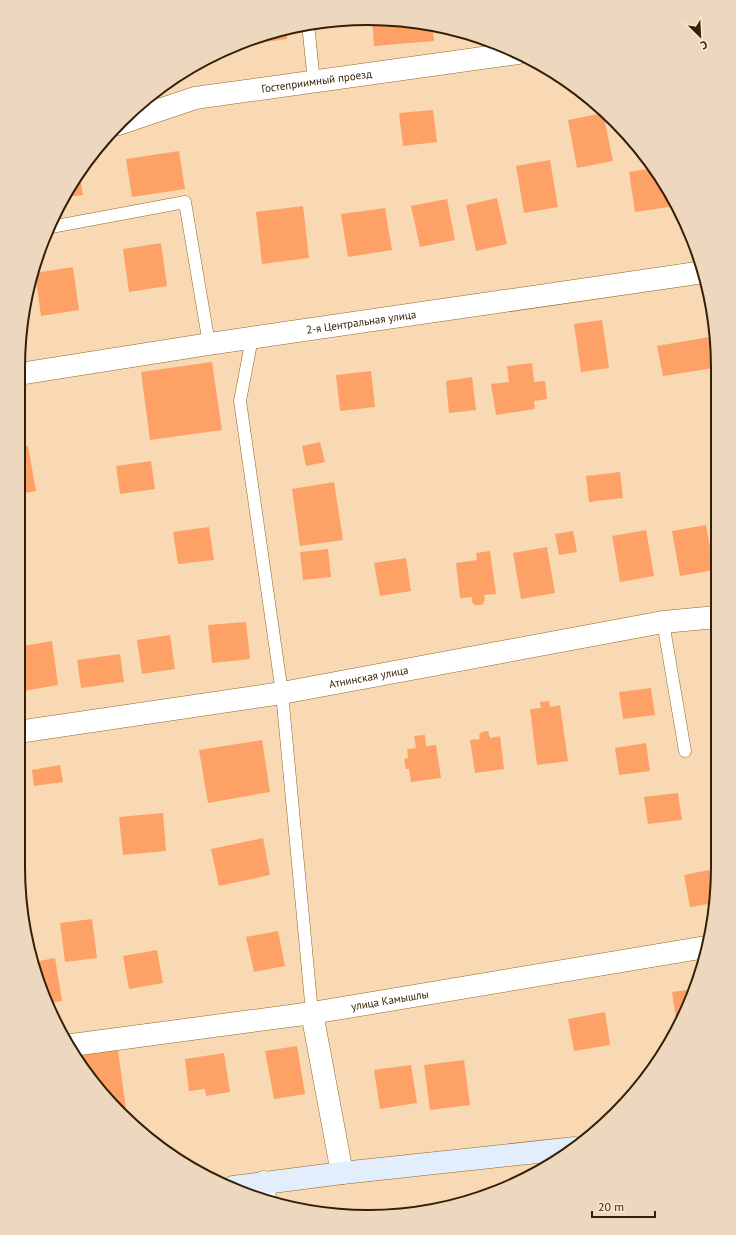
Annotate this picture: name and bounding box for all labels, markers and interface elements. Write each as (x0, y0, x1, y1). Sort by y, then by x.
north arrow (680, 16, 720, 56)
text: С (698, 37, 710, 53)
street label: Гостеприимный проезд (260, 66, 373, 96)
street label: 2-я Центральная улица (305, 307, 417, 337)
street label: Атнинская улица (328, 663, 409, 691)
street label: улица Камышлы (350, 987, 430, 1013)
scale bar (592, 1193, 655, 1219)
text: 20 m (598, 1199, 624, 1214)

